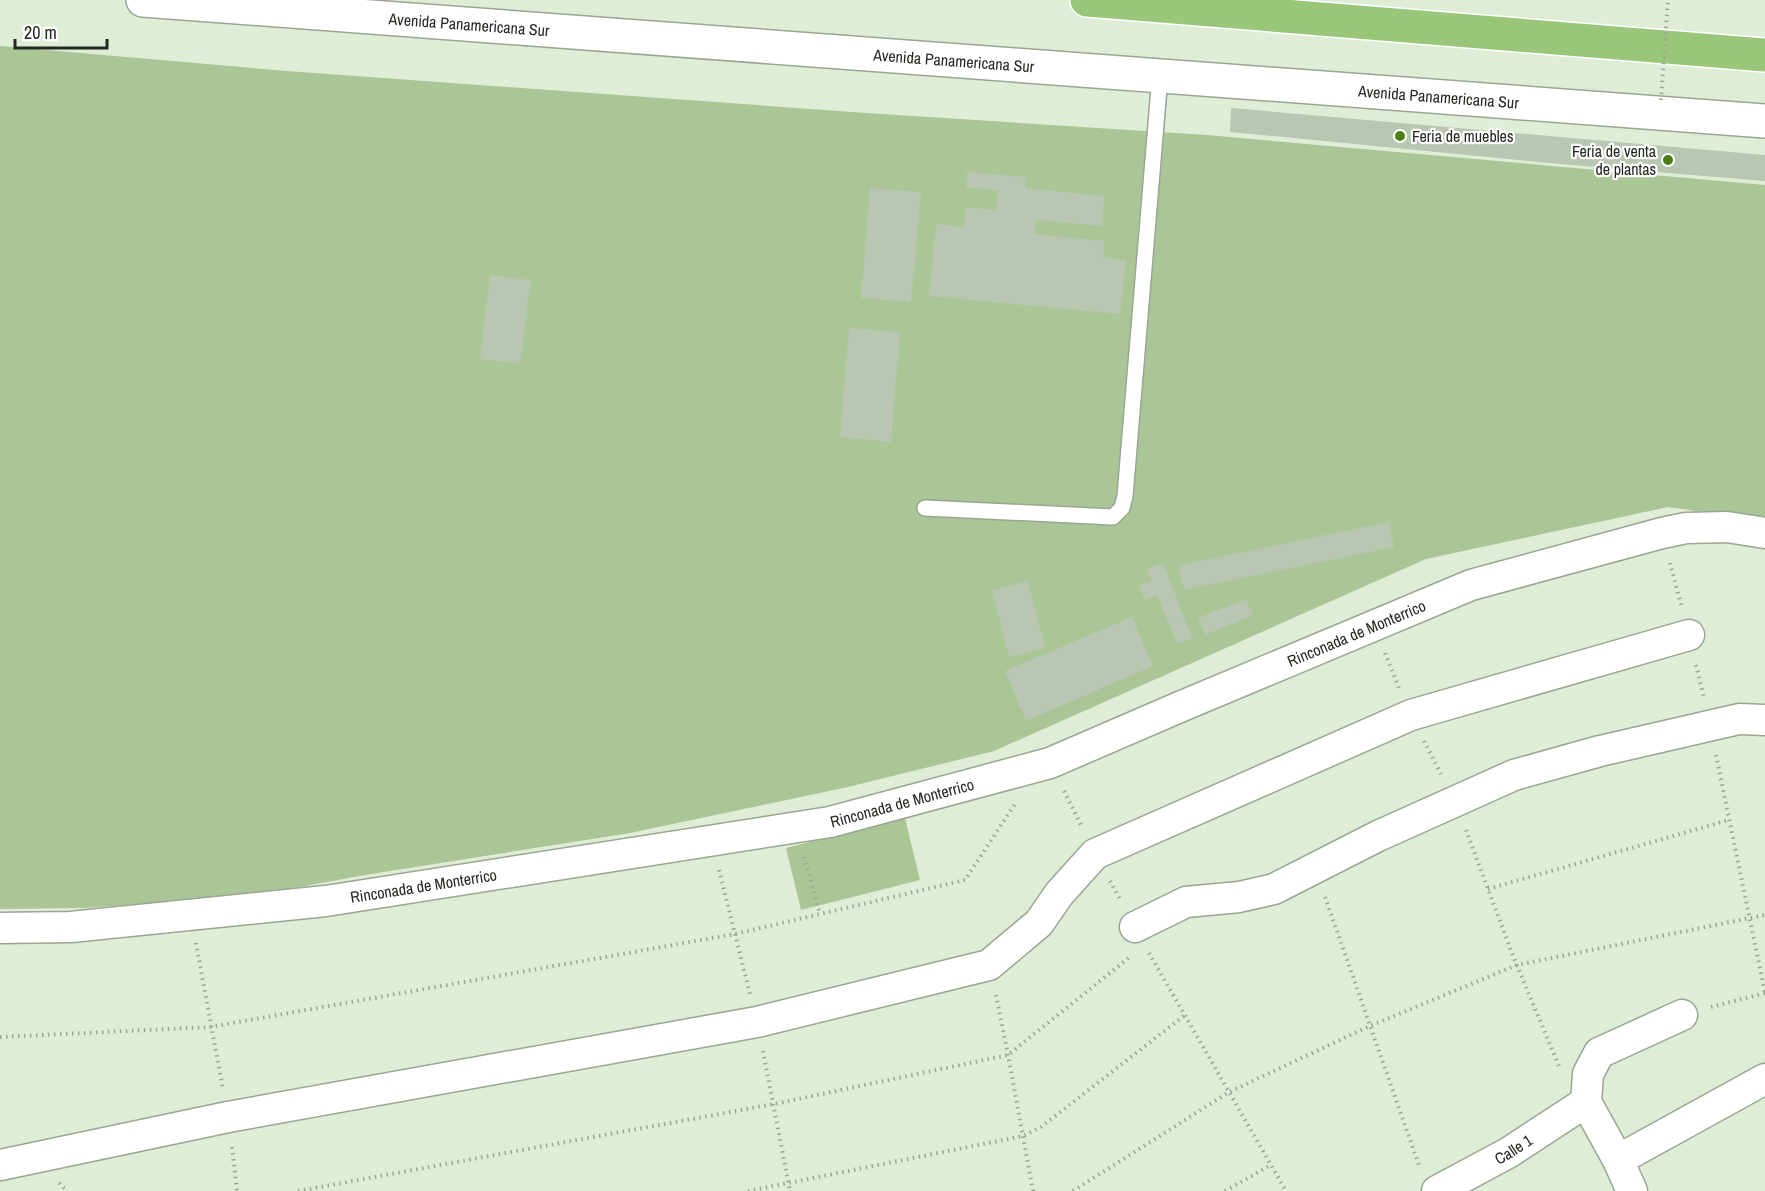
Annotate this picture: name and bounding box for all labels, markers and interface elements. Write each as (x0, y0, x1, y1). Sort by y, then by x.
street label: Avenida Panamericana Sur (387, 7, 551, 41)
scale bar (15, 12, 106, 50)
text: 20 m (24, 20, 57, 45)
street label: Avenida Panamericana Sur (872, 43, 1035, 77)
street label: Avenida Panamericana Sur (1356, 80, 1520, 114)
place label: Feria de muebles (1412, 125, 1513, 147)
marker: Feria de muebles (1393, 129, 1407, 143)
place label: Feria de venta de plantas (1572, 140, 1657, 180)
marker: Feria de venta de plantas (1661, 153, 1675, 167)
street label: Rinconada de Monterrico (1284, 594, 1429, 672)
street label: Rinconada de Monterrico (828, 773, 976, 833)
street label: Rinconada de Monterrico (349, 863, 498, 908)
street label: Calle 1 (1490, 1129, 1537, 1169)

